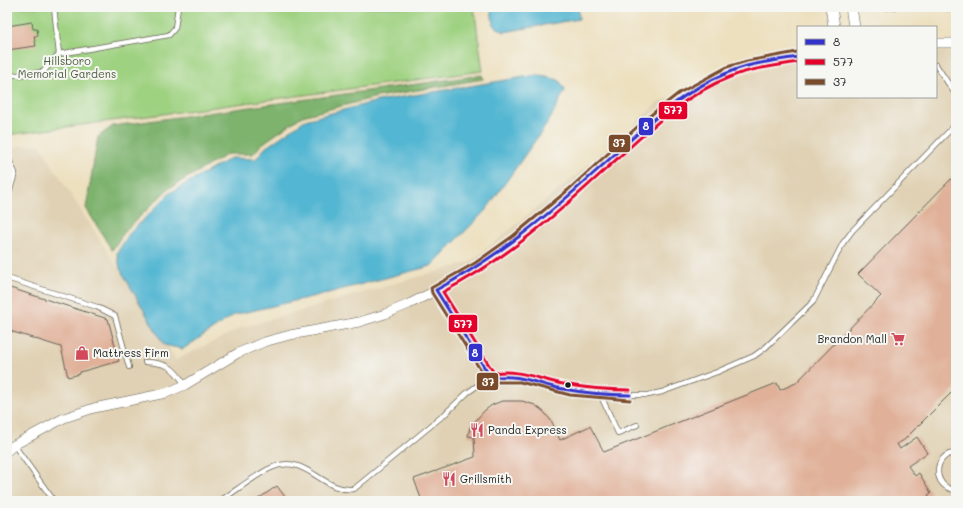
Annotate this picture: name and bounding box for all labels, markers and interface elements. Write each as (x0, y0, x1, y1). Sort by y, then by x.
legend (797, 26, 937, 98)
text: 8 (833, 33, 840, 49)
park label: Hillsboro Memorial Gardens (18, 53, 116, 81)
text: 577 (833, 53, 854, 69)
text: 37 (833, 73, 847, 89)
line badge: 577 (658, 101, 688, 120)
text: 577 (664, 102, 682, 117)
line badge: 8 (638, 117, 654, 136)
text: 8 (643, 118, 650, 133)
line badge: 37 (608, 134, 631, 153)
text: 37 (613, 135, 625, 150)
line badge: 577 (448, 314, 478, 333)
text: 577 (454, 316, 472, 331)
place label: Brandon Mall (817, 331, 887, 346)
supermarket icon: Brandon Mall (890, 331, 906, 347)
line badge: 8 (468, 343, 483, 362)
shop icon: Mattress Firm (74, 345, 90, 361)
place label: Mattress Firm (93, 345, 169, 360)
text: 8 (472, 345, 479, 360)
line badge: 37 (476, 372, 499, 391)
text: 37 (482, 374, 494, 389)
unlabelled marker (563, 380, 573, 390)
restaurant icon: Panda Express (469, 422, 485, 438)
place label: Panda Express (488, 422, 567, 437)
restaurant icon: Grillsmith (441, 471, 457, 487)
place label: Grillsmith (460, 471, 511, 486)

